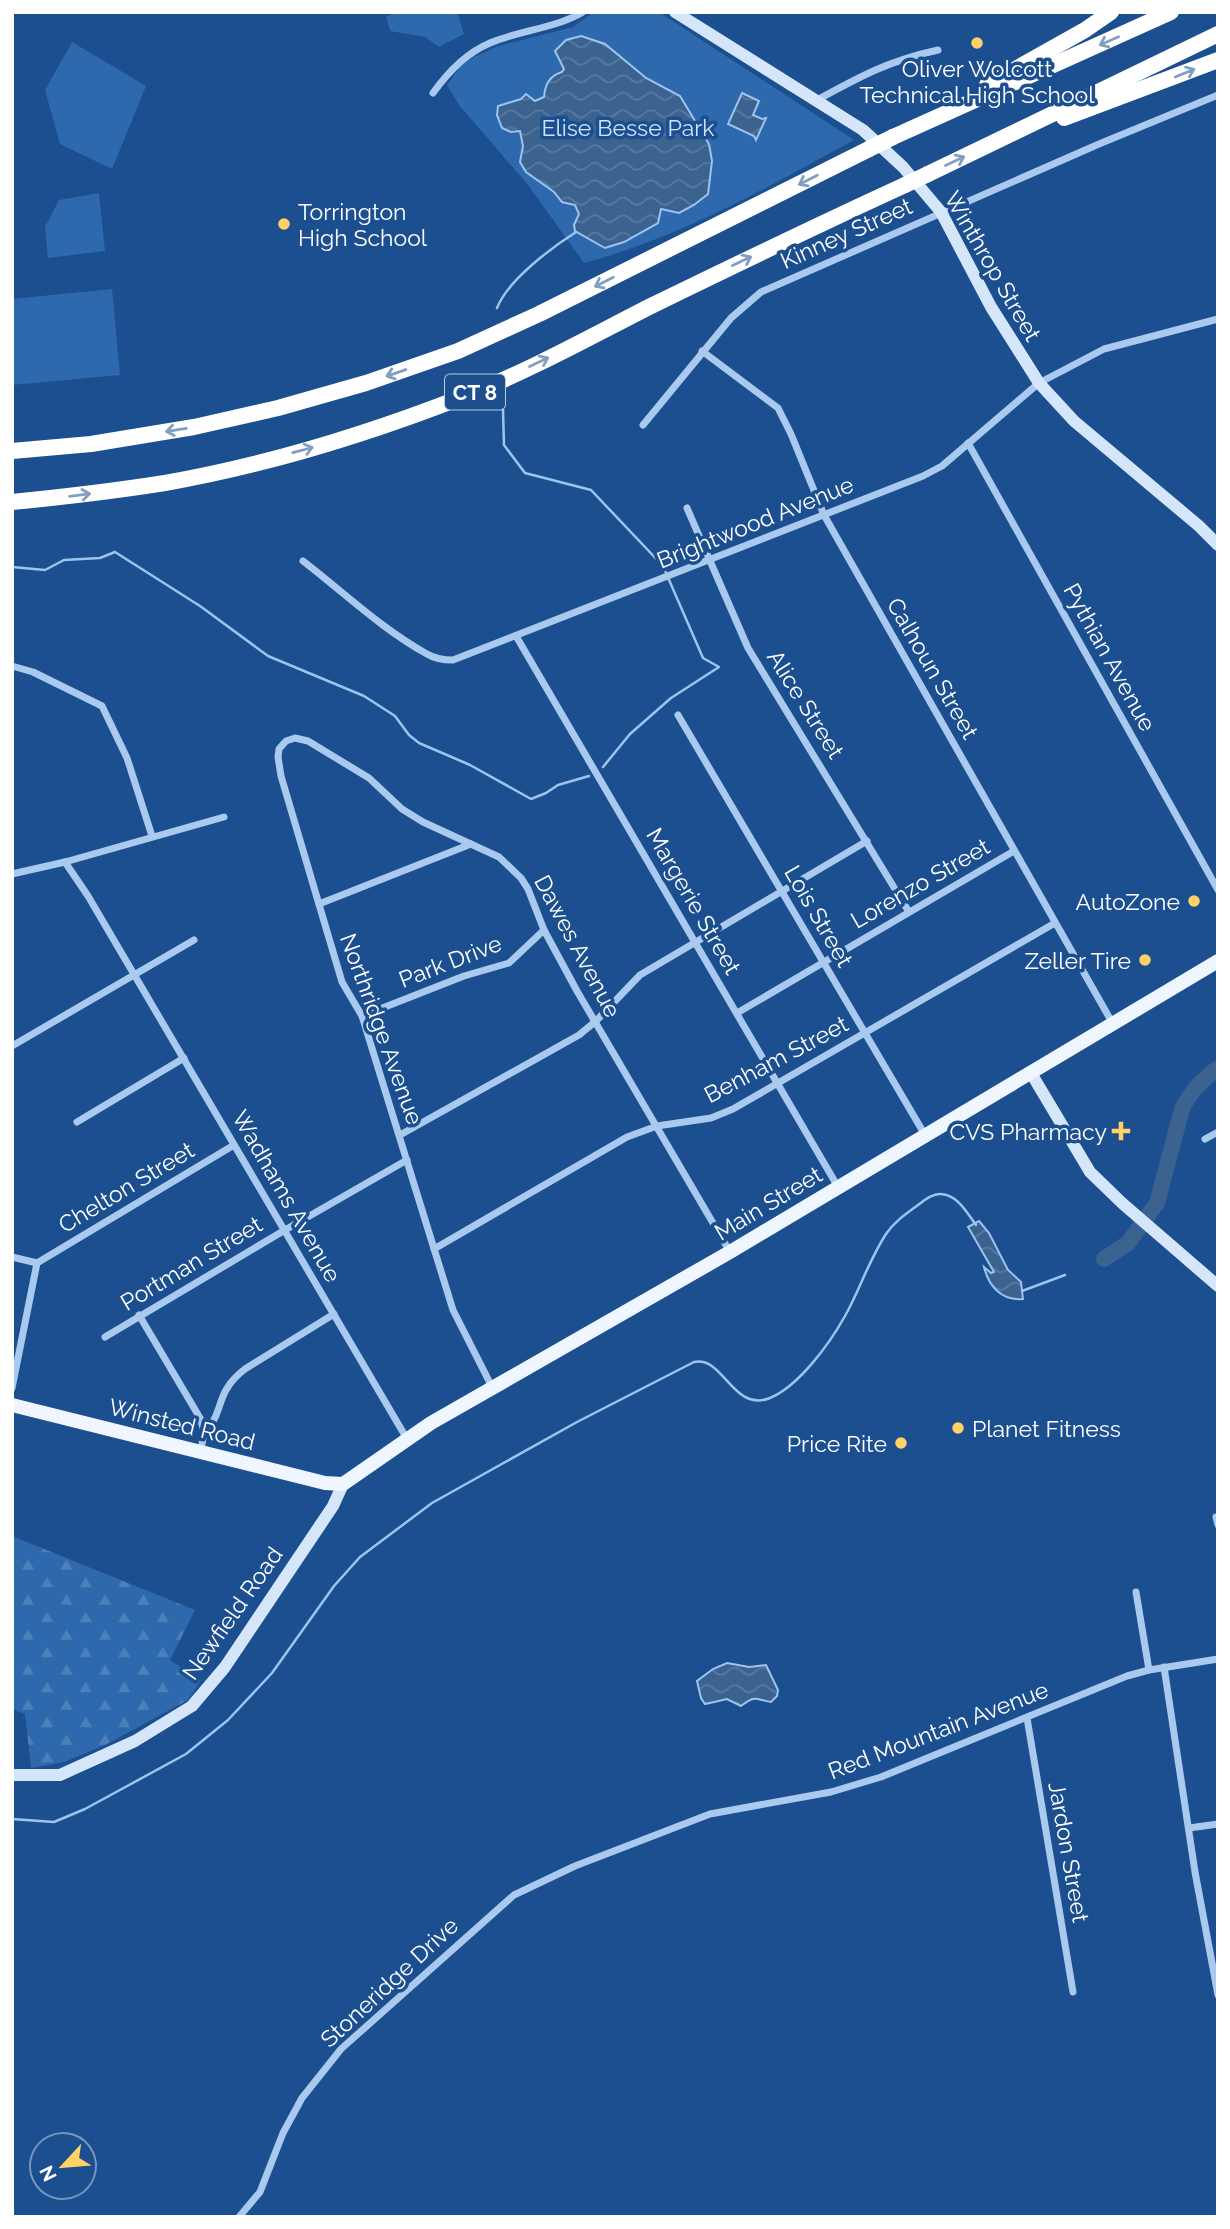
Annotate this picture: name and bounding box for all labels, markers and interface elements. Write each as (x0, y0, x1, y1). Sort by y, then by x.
marker: Oliver Wolcott Technical High School (969, 35, 985, 51)
one-way arrow (1099, 36, 1120, 49)
place label: Oliver Wolcott Technical High School (859, 55, 1095, 108)
one-way arrow (1173, 66, 1195, 79)
park label: Elise Besse Park (541, 114, 715, 141)
one-way arrow (944, 154, 965, 168)
one-way arrow (798, 173, 818, 187)
street label: Winthrop Street (939, 186, 1047, 346)
street label: Kinney Street (776, 192, 916, 274)
place label: Torrington High School (298, 198, 428, 251)
marker: Torrington High School (276, 216, 292, 232)
one-way arrow (731, 254, 752, 268)
one-way arrow (594, 275, 615, 289)
one-way arrow (527, 355, 549, 368)
one-way arrow (385, 368, 407, 380)
road number: CT 8 (445, 374, 505, 410)
one-way arrow (165, 424, 188, 437)
one-way arrow (291, 443, 314, 456)
street label: Brightwood Avenue (653, 470, 857, 574)
one-way arrow (68, 489, 91, 502)
street label: Pythian Avenue (1058, 578, 1162, 736)
street label: Calhoun Street (882, 593, 984, 744)
street label: Alice Street (762, 645, 850, 763)
street label: Margerie Street (641, 823, 747, 979)
street label: Lorenzo Street (846, 832, 994, 934)
street label: Lois Street (779, 860, 859, 972)
street label: Dawes Avenue (529, 870, 627, 1022)
place label: AutoZone (1076, 888, 1180, 915)
marker: AutoZone (1186, 893, 1202, 909)
street label: Park Drive (395, 929, 505, 993)
street label: Northridge Avenue (335, 930, 429, 1128)
place label: Zeller Tire (1024, 947, 1131, 974)
marker: Zeller Tire (1137, 952, 1153, 968)
street label: Benham Street (699, 1010, 853, 1108)
street label: Wadhams Avenue (227, 1105, 347, 1287)
place label: CVS Pharmacy (950, 1118, 1107, 1145)
marker: CVS Pharmacy (1113, 1123, 1129, 1139)
street label: Chelton Street (53, 1136, 199, 1238)
street label: Main Street (709, 1160, 827, 1246)
street label: Portman Street (115, 1210, 267, 1316)
street label: Winsted Road (106, 1393, 258, 1455)
place label: Planet Fitness (972, 1415, 1121, 1442)
marker: Planet Fitness (950, 1420, 966, 1436)
place label: Price Rite (787, 1430, 887, 1457)
marker: Price Rite (893, 1435, 909, 1451)
street label: Newfield Road (176, 1541, 288, 1685)
street label: Red Mountain Avenue (824, 1676, 1052, 1784)
street label: Jardon Street (1043, 1780, 1095, 1925)
street label: Stoneridge Drive (315, 1912, 463, 2052)
north arrow (28, 2131, 98, 2201)
text: N (35, 2162, 61, 2185)

